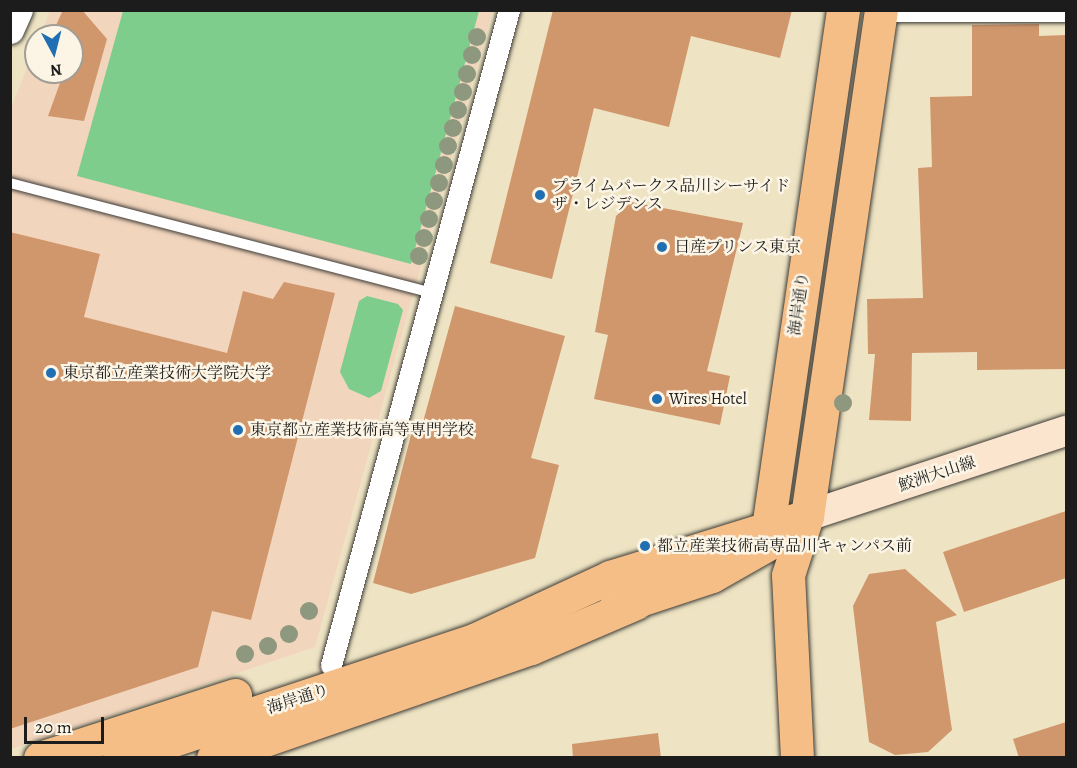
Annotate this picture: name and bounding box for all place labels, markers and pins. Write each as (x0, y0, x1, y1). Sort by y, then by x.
place label: プライムパークス品川シーサイド ザ・レジデンス (552, 176, 792, 214)
marker: プライムパークス品川シーサイド ザ・レジデンス (533, 188, 547, 202)
place label: 日産プリンス東京 (674, 237, 802, 257)
marker: 日産プリンス東京 (655, 240, 669, 254)
place label: 東京都立産業技術大学院大学 (63, 363, 271, 383)
marker: 東京都立産業技術大学院大学 (44, 366, 58, 380)
place label: Wires Hotel (669, 389, 747, 409)
marker: Wires Hotel (650, 392, 664, 406)
place label: 東京都立産業技術高等専門学校 (250, 420, 474, 440)
marker: 東京都立産業技術高等専門学校 (231, 423, 245, 437)
place label: 都立産業技術高専品川キャンパス前 (657, 536, 913, 556)
marker: 都立産業技術高専品川キャンパス前 (638, 539, 652, 553)

